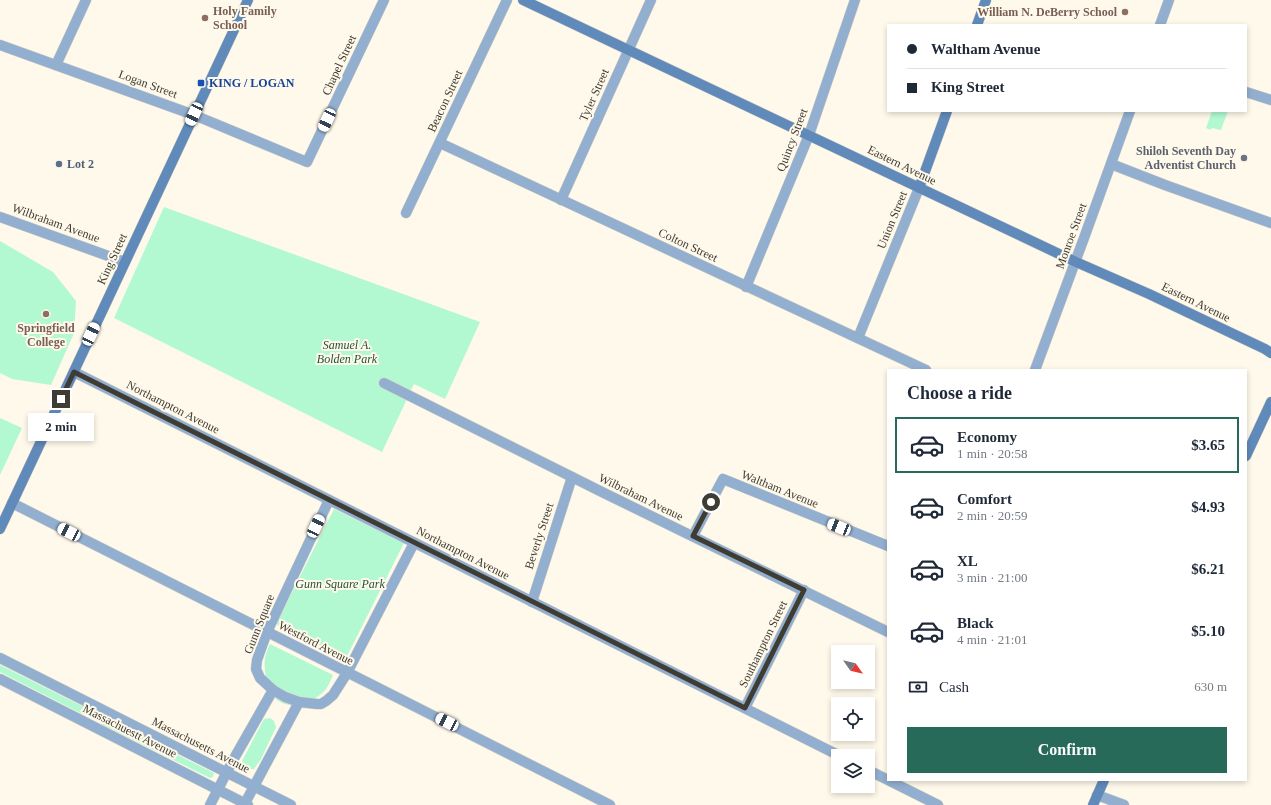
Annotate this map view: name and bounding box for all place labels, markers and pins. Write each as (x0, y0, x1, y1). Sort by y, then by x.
place label: Holy Family School (213, 4, 277, 32)
place label: William N. DeBerry School (977, 5, 1118, 19)
marker: William N. DeBerry School (1120, 7, 1130, 17)
marker: Holy Family School (200, 13, 210, 23)
place label: KING / LOGAN (209, 76, 295, 90)
marker: KING / LOGAN (196, 78, 206, 88)
place label: Shiloh Seventh Day Adventist Church (1136, 144, 1236, 172)
marker: Shiloh Seventh Day Adventist Church (1239, 153, 1249, 163)
place label: Lot 2 (67, 157, 94, 171)
marker: Lot 2 (54, 159, 64, 169)
marker: Springfield College (41, 309, 51, 319)
place label: Springfield College (17, 321, 75, 349)

